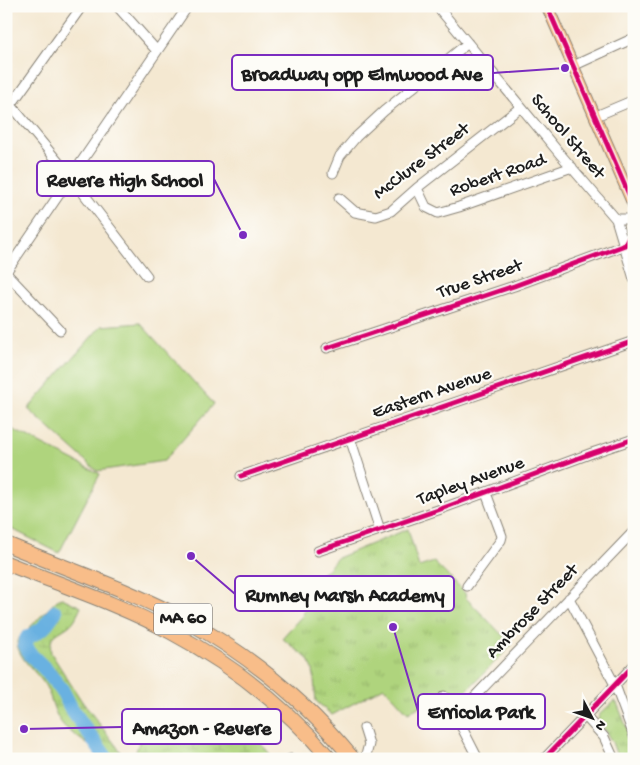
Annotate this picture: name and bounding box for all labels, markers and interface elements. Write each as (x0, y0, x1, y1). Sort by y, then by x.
callout: Broadway opp Elmwood Ave (232, 55, 493, 90)
text: Broadway opp Elmwood Ave (240, 65, 483, 88)
street label: School Street (525, 90, 611, 186)
street label: McClure Street (369, 117, 477, 206)
street label: Robert Road (447, 148, 551, 203)
callout: Revere High School (37, 161, 214, 196)
text: Revere High School (46, 171, 204, 194)
street label: True Street (434, 254, 527, 306)
street label: Eastern Avenue (369, 363, 495, 425)
street label: Tapley Avenue (413, 452, 528, 512)
street label: Ambrose Street (482, 558, 586, 664)
callout: Rumney Marsh Academy (235, 576, 454, 611)
text: Rumney Marsh Academy (244, 586, 445, 609)
road number: MA 60 (154, 604, 212, 634)
north arrow (568, 692, 618, 742)
callout: Erricola Park (418, 694, 545, 729)
text: Erricola Park (428, 703, 536, 726)
callout: Amazon - Revere (122, 709, 281, 744)
text: N (591, 716, 609, 734)
text: Amazon - Revere (132, 719, 272, 742)

